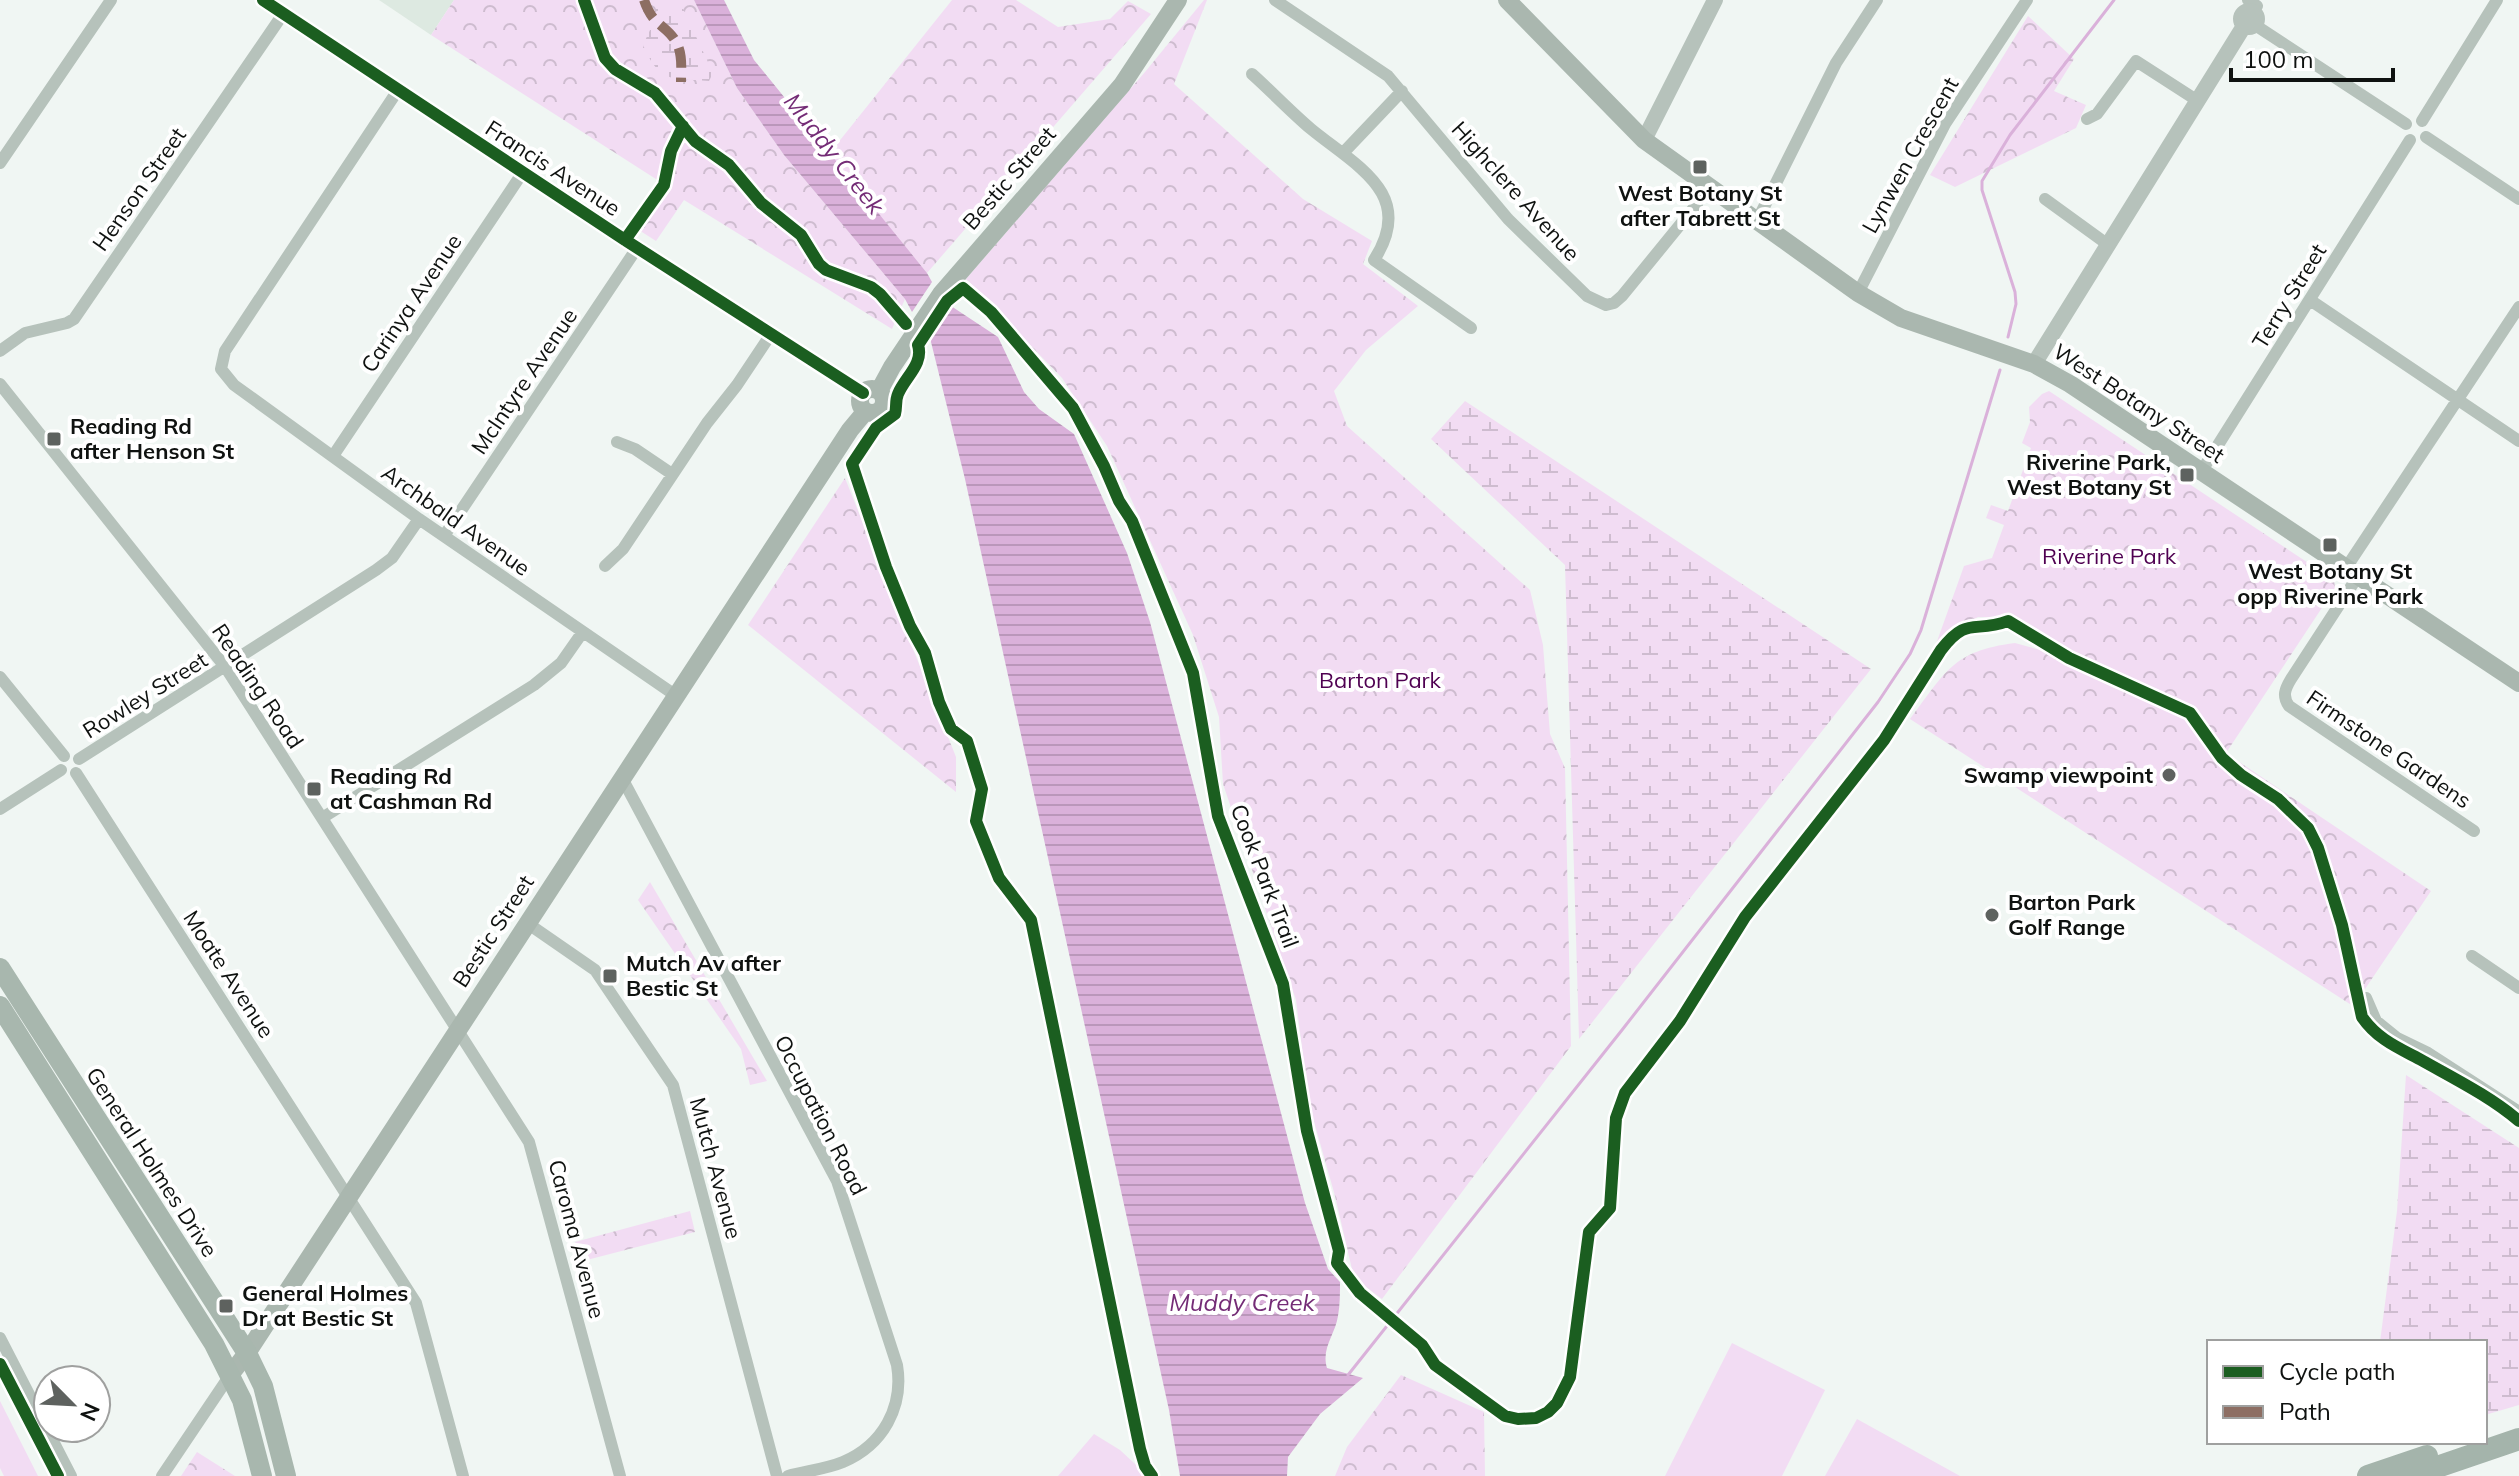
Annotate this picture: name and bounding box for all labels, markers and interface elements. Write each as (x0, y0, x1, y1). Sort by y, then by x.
scale bar (2231, 32, 2393, 82)
text: 100 m (2243, 44, 2314, 74)
street label: Lynwen Crescent (1856, 72, 1965, 238)
water label: Muddy Creek (778, 87, 892, 221)
street label: Francis Avenue (480, 114, 626, 222)
street label: Highclere Avenue (1446, 115, 1586, 267)
street label: Bestic Street (956, 120, 1062, 236)
street label: Henson Street (86, 121, 192, 256)
marker: West Botany St after Tabrett St (1691, 158, 1709, 176)
place label: West Botany St after Tabrett St (1618, 179, 1782, 232)
street label: Carinya Avenue (354, 228, 468, 378)
street label: Terry Street (2246, 238, 2332, 354)
street label: McIntyre Avenue (465, 303, 583, 459)
street label: West Botany Street (2048, 337, 2230, 469)
place label: Reading Rd after Henson St (70, 412, 234, 465)
marker: Reading Rd after Henson St (45, 430, 63, 448)
place label: Riverine Park, West Botany St (2007, 448, 2171, 501)
street label: Archbald Avenue (376, 458, 536, 582)
marker: Riverine Park, West Botany St (2178, 466, 2196, 484)
marker: West Botany St opp Riverine Park (2321, 536, 2339, 554)
park label: Riverine Park (2042, 542, 2177, 570)
place label: West Botany St opp Riverine Park (2237, 557, 2424, 610)
street label: Reading Road (206, 618, 310, 754)
street label: Rowley Street (77, 645, 213, 744)
park label: Barton Park (1319, 666, 1442, 694)
street label: Firmstone Gardens (2301, 684, 2477, 814)
place label: Swamp viewpoint (1964, 761, 2153, 789)
place label: Reading Rd at Cashman Rd (330, 762, 492, 815)
marker: Swamp viewpoint (2160, 766, 2178, 784)
marker: Reading Rd at Cashman Rd (305, 780, 323, 798)
street label: Cook Park Trail (1225, 800, 1305, 952)
street label: Bestic Street (446, 869, 540, 992)
place label: Barton Park Golf Range (2008, 888, 2136, 941)
street label: Moate Avenue (177, 905, 281, 1043)
marker: Barton Park Golf Range (1983, 906, 2001, 924)
place label: Mutch Av after Bestic St (626, 949, 781, 1002)
marker: Mutch Av after Bestic St (601, 967, 619, 985)
street label: Occupation Road (769, 1030, 873, 1200)
street label: General Holmes Drive (80, 1062, 224, 1262)
street label: Mutch Avenue (684, 1094, 748, 1242)
street label: Caroma Avenue (542, 1157, 612, 1321)
place label: General Holmes Dr at Bestic St (242, 1279, 408, 1332)
water label: Muddy Creek (1169, 1287, 1315, 1317)
marker: General Holmes Dr at Bestic St (217, 1297, 235, 1315)
legend (2207, 1340, 2487, 1444)
text: Cycle path (2279, 1356, 2396, 1386)
north arrow (32, 1364, 112, 1444)
text: Path (2279, 1396, 2331, 1426)
text: N (74, 1399, 106, 1425)

